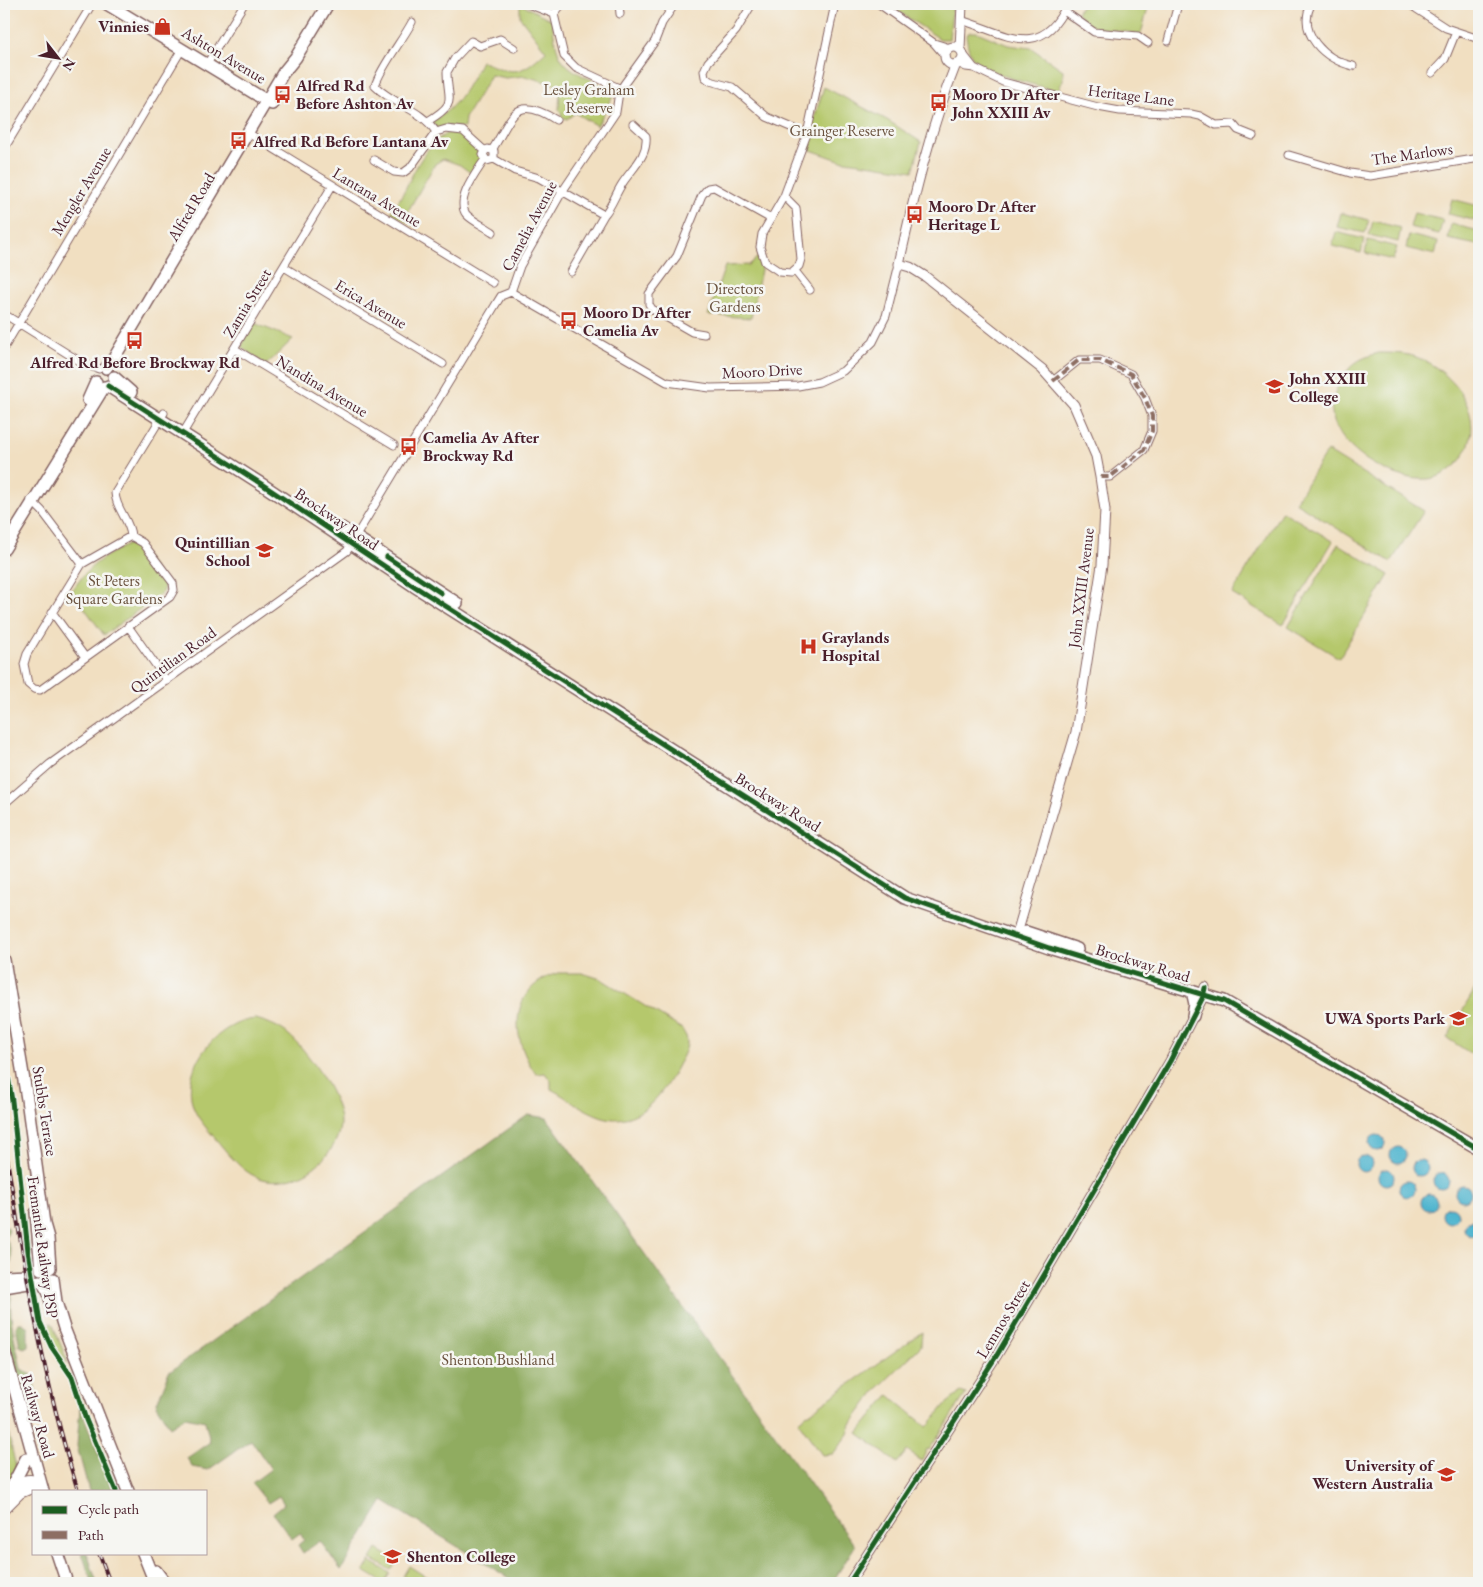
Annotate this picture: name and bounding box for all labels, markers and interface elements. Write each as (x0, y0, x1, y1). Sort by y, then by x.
place label: Vinnies (98, 16, 149, 37)
shop icon: Vinnies (153, 16, 173, 36)
street label: Ashton Avenue (177, 21, 270, 88)
north arrow (32, 32, 82, 82)
text: N (58, 55, 80, 75)
place label: Alfred Rd Before Ashton Av (295, 75, 414, 114)
park label: Lesley Graham Reserve (543, 79, 635, 118)
street label: Heritage Lane (1087, 79, 1175, 111)
bus stop icon: Alfred Rd Before Ashton Av (272, 84, 292, 104)
place label: Mooro Dr After John XXIII Av (950, 84, 1060, 123)
bus stop icon: Mooro Dr After John XXIII Av (928, 93, 948, 113)
park label: Grainger Reserve (790, 120, 894, 141)
bus stop icon: Alfred Rd Before Lantana Av (229, 131, 249, 151)
place label: Alfred Rd Before Lantana Av (252, 131, 449, 152)
street label: The Marlows (1370, 138, 1454, 170)
street label: Mengler Avenue (46, 143, 116, 239)
street label: Lantana Avenue (329, 162, 425, 232)
street label: Alfred Road (162, 168, 220, 246)
street label: Camelia Avenue (496, 177, 562, 275)
place label: Mooro Dr After Heritage L (928, 196, 1036, 235)
bus stop icon: Mooro Dr After Heritage L (904, 205, 924, 225)
street label: Zamia Street (218, 265, 276, 341)
street label: Erica Avenue (331, 274, 411, 334)
park label: Directors Gardens (706, 278, 764, 317)
place label: Mooro Dr After Camelia Av (583, 302, 691, 341)
bus stop icon: Mooro Dr After Camelia Av (559, 311, 579, 331)
bus stop icon: Alfred Rd Before Brockway Rd (125, 331, 145, 351)
street label: Nandina Avenue (272, 350, 372, 422)
place label: Alfred Rd Before Brockway Rd (29, 352, 240, 373)
street label: Mooro Drive (721, 358, 803, 384)
place label: John XXIII College (1287, 368, 1366, 407)
school or university icon: John XXIII College (1265, 377, 1285, 397)
place label: Camelia Av After Brockway Rd (423, 427, 540, 466)
bus stop icon: Camelia Av After Brockway Rd (399, 436, 419, 456)
street label: Brockway Road (291, 483, 384, 555)
street label: John XXIII Avenue (1063, 527, 1099, 651)
place label: Quintillian School (175, 532, 250, 571)
school or university icon: Quintillian School (254, 541, 274, 561)
park label: St Peters Square Gardens (66, 570, 162, 609)
street label: Quintilian Road (126, 621, 221, 698)
place label: Graylands Hospital (822, 627, 889, 666)
hospital icon: Graylands Hospital (798, 636, 818, 656)
street label: Brockway Road (731, 767, 826, 837)
street label: Brockway Road (1093, 939, 1193, 988)
place label: UWA Sports Park (1325, 1008, 1445, 1029)
school or university icon: UWA Sports Park (1449, 1008, 1469, 1028)
street label: Stubbs Terrace (28, 1065, 62, 1157)
street label: Fremantle Railway PSP (23, 1175, 63, 1320)
street label: Lemnos Street (971, 1276, 1035, 1362)
park label: Shenton Bushland (442, 1349, 555, 1370)
street label: Railway Road (16, 1372, 60, 1461)
place label: University of Western Australia (1312, 1455, 1435, 1494)
school or university icon: University of Western Australia (1437, 1464, 1457, 1484)
legend (32, 1490, 208, 1554)
text: Cycle path (78, 1499, 140, 1518)
text: Path (78, 1525, 104, 1544)
school or university icon: Shenton College (383, 1546, 403, 1566)
place label: Shenton College (407, 1546, 516, 1567)

